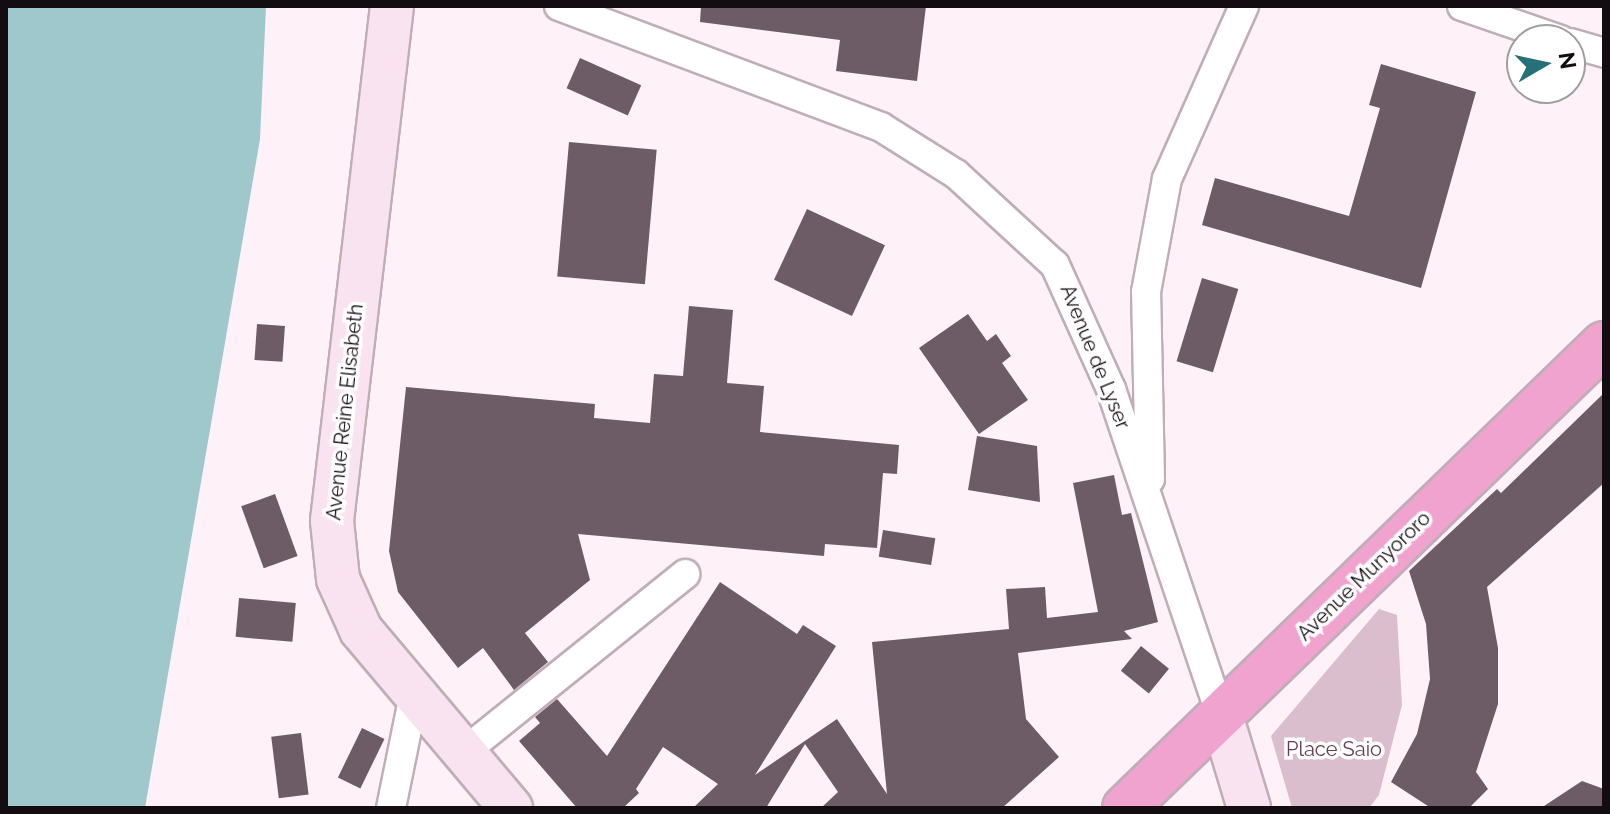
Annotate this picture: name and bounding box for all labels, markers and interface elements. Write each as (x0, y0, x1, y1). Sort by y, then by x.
north arrow (1506, 24, 1586, 104)
text: N (1554, 50, 1582, 71)
street label: Avenue de Lyser (1055, 281, 1135, 433)
street label: Avenue Reine Elisabeth (322, 303, 368, 521)
street label: Avenue Munyororo (1292, 506, 1436, 646)
park label: Place Saio (1286, 737, 1382, 761)

